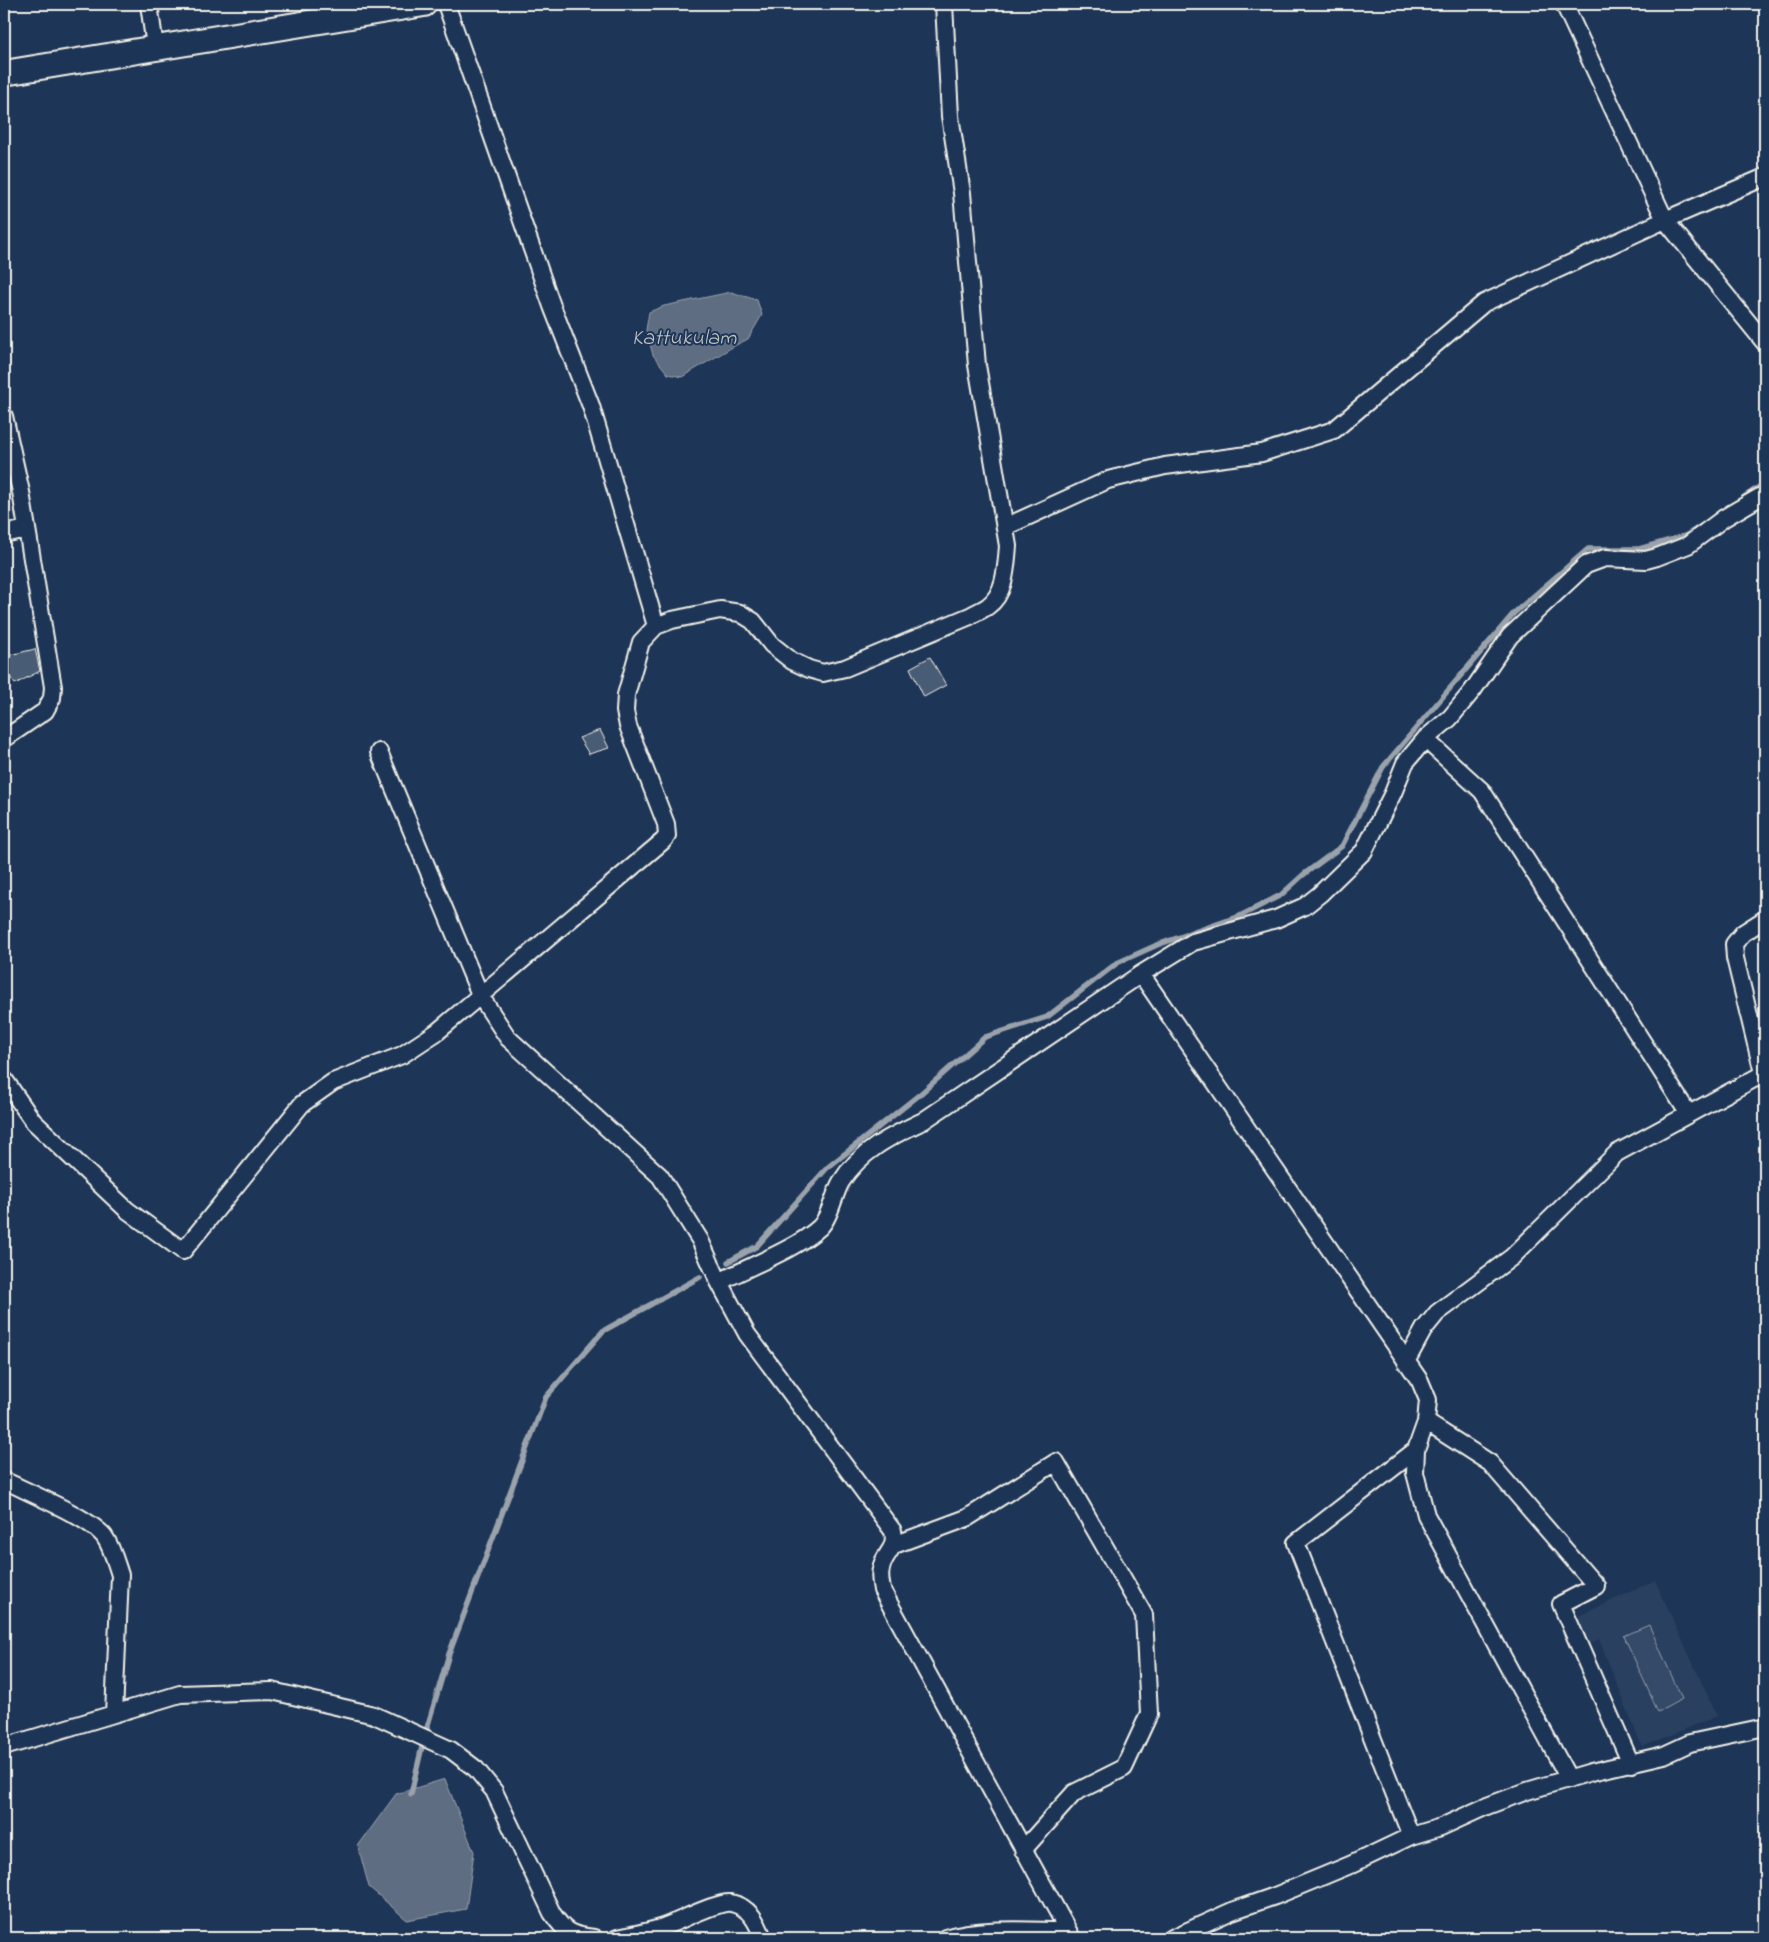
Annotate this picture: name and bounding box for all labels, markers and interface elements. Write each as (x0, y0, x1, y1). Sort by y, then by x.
water label: Kattukulam (632, 323, 737, 355)

